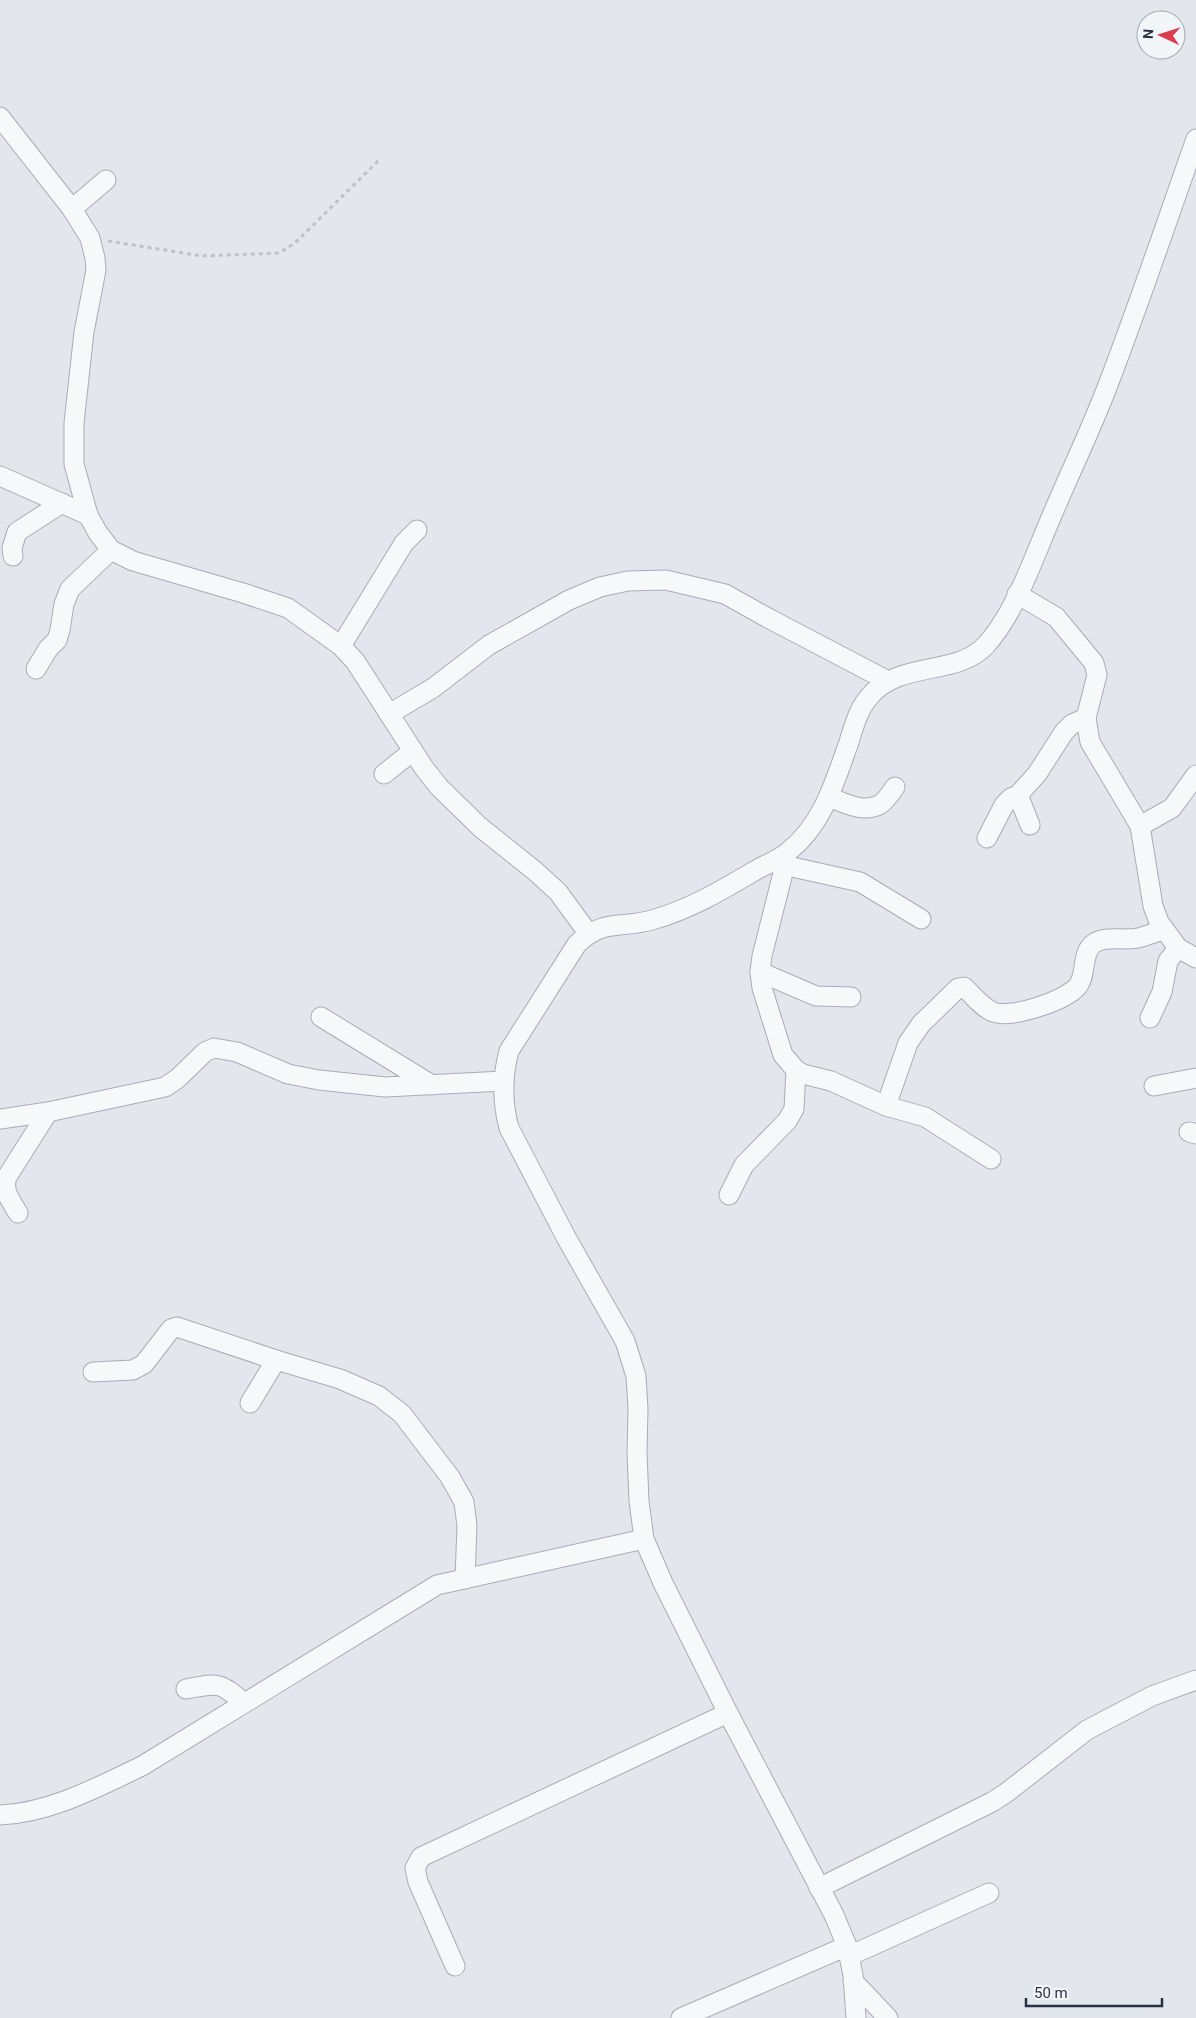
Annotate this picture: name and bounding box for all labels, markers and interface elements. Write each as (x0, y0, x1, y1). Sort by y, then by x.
north arrow (1136, 10, 1186, 60)
text: N (1140, 29, 1156, 40)
scale bar (1026, 1976, 1162, 2008)
text: 50 m (1034, 1984, 1068, 2002)

